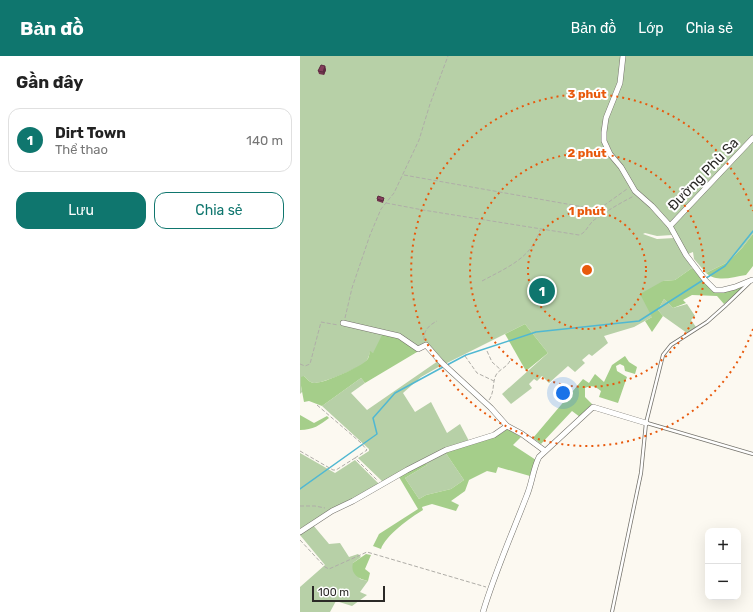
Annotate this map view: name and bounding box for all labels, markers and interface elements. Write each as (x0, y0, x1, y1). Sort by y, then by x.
text: Bản đồ (20, 17, 84, 40)
text: Bản đồ (571, 20, 616, 37)
text: Lớp (638, 20, 664, 37)
text: Chia sẻ (686, 20, 733, 37)
text: Gần đây (16, 72, 83, 92)
text: 3 phút (567, 87, 607, 101)
text: Dirt Town (55, 124, 126, 142)
text: 1 (27, 133, 33, 148)
text: 140 m (246, 133, 283, 148)
street label: Đường Phù Sa (664, 134, 742, 214)
text: Thể thao (55, 142, 108, 157)
text: 2 phút (567, 146, 607, 160)
button: Lưu (16, 192, 146, 229)
button: Chia sẻ (154, 192, 284, 229)
text: 1 phút (568, 204, 606, 218)
centre of rings (580, 263, 594, 277)
pin: 1 (529, 276, 555, 306)
your location (553, 383, 573, 403)
map controls (705, 528, 741, 600)
button: + (705, 528, 741, 564)
button: − (705, 564, 741, 600)
scale bar (312, 584, 385, 603)
text: 100 m (318, 586, 349, 599)

